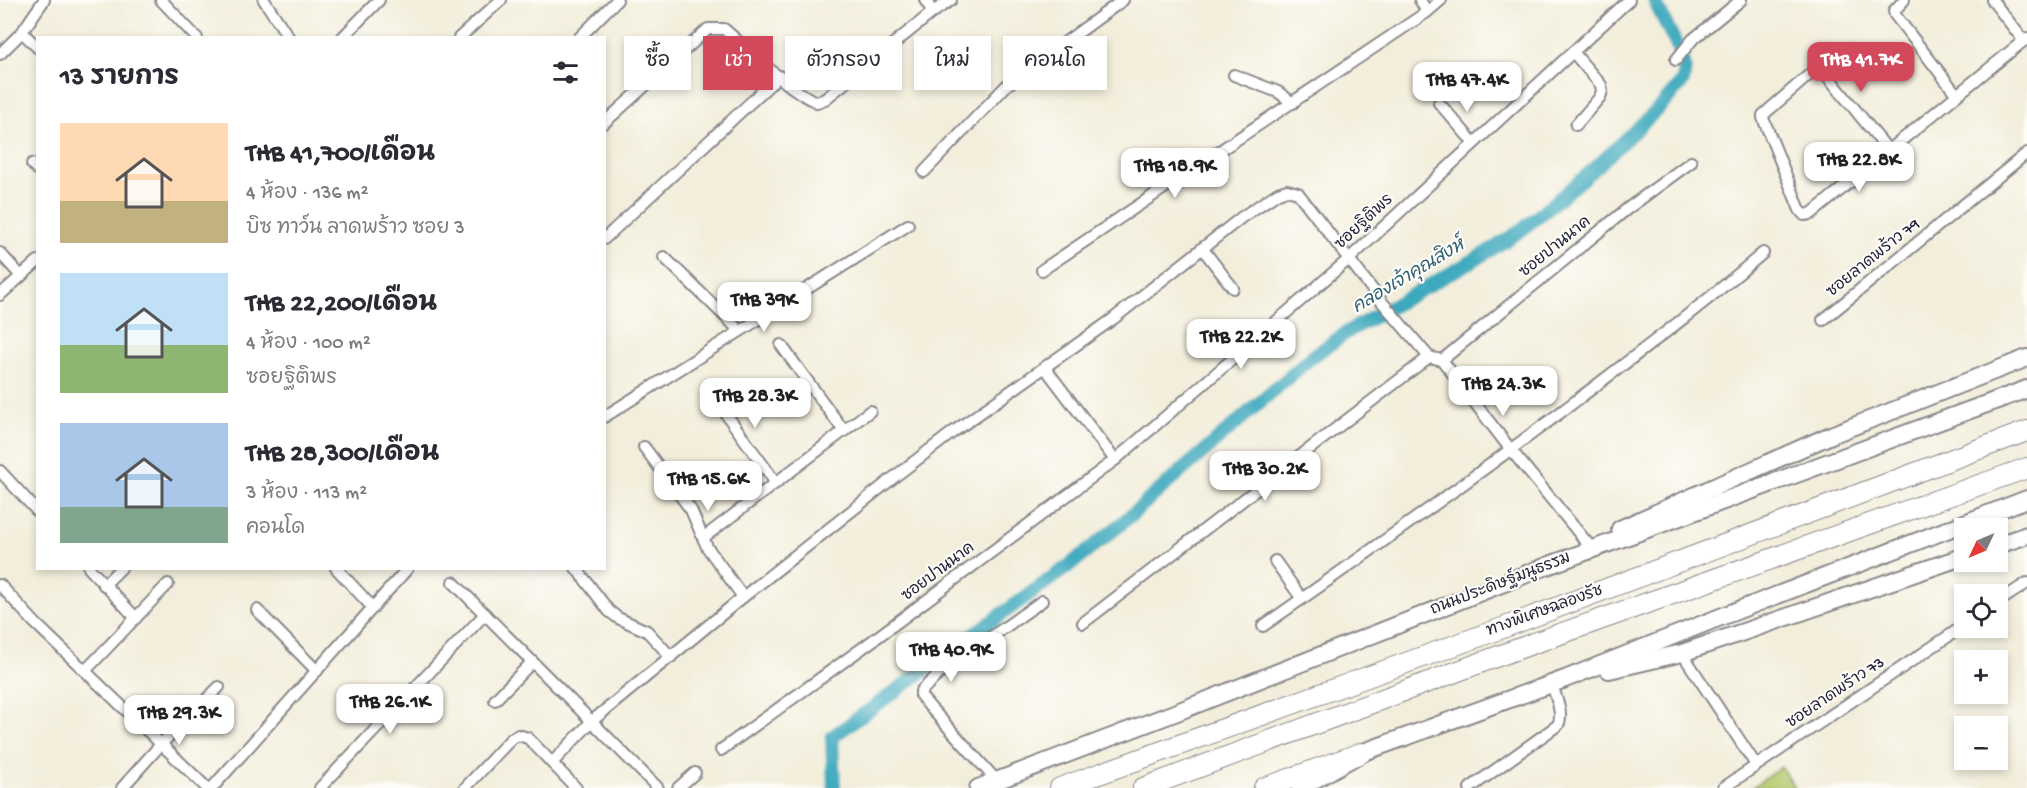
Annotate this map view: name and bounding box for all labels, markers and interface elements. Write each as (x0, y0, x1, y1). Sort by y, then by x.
chip: ซื้อ (624, 36, 691, 90)
chip: เช่า (703, 36, 773, 90)
chip: ตัวกรอง (785, 36, 902, 90)
chip: ใหม่ (914, 36, 991, 90)
chip: คอนโด (1003, 36, 1107, 90)
pin: THB 41.7K (1792, 42, 1930, 93)
text: THB 41.7K (1821, 50, 1901, 73)
icon: filters (549, 56, 582, 89)
pin: THB 47.4K (1398, 62, 1536, 113)
text: 13 รายการ (60, 64, 179, 95)
text: THB 47.4K (1427, 70, 1507, 93)
text: THB 41,700/เดือน (246, 140, 435, 171)
pin: THB 22.8K (1790, 142, 1928, 193)
icon: home (108, 147, 180, 219)
pin: THB 18.9K (1106, 148, 1244, 199)
text: THB 22.8K (1818, 150, 1900, 173)
text: THB 18.9K (1135, 156, 1215, 179)
text: 4 ห้อง · 136 m² (246, 183, 368, 206)
street label: ซอยฐิติพร (1329, 188, 1398, 255)
street label: ซอยปานนาค (1515, 211, 1596, 283)
street label: ซอยลาดพร้าว 79 (1821, 213, 1924, 302)
text: บิซ ทาว์น ลาดพร้าว ซอย 3 (246, 218, 465, 241)
water label: คลองเจ้าคุณสิงห์ (1347, 230, 1472, 319)
pin: THB 39K (709, 282, 819, 333)
text: THB 22,200/เดือน (246, 290, 437, 321)
text: THB 39K (731, 290, 797, 313)
icon: home (108, 297, 180, 369)
pin: THB 22.2K (1172, 319, 1310, 370)
text: THB 22.2K (1201, 327, 1281, 350)
text: 4 ห้อง · 100 m² (246, 333, 371, 356)
pin: THB 24.3K (1434, 366, 1572, 417)
text: ซอยฐิติพร (246, 368, 337, 391)
text: THB 24.3K (1462, 374, 1544, 397)
pin: THB 28.3K (686, 378, 824, 429)
text: THB 28.3K (714, 386, 796, 409)
text: THB 28,300/เดือน (246, 440, 439, 471)
icon: home (108, 447, 180, 519)
pin: THB 30.2K (1196, 451, 1334, 502)
text: THB 30.2K (1224, 459, 1306, 482)
pin: THB 15.6K (639, 461, 777, 512)
text: THB 15.6K (668, 469, 748, 492)
text: 3 ห้อง · 113 m² (246, 483, 367, 506)
text: คอนโด (246, 518, 305, 541)
north arrow (1954, 518, 2008, 572)
map controls (1954, 518, 2008, 770)
street label: ซอยปานนาค (897, 537, 979, 607)
street label: ถนนประดิษฐ์มนูธรรม (1426, 545, 1574, 620)
street label: ทางพิเศษฉลองรัช (1483, 578, 1606, 642)
button: locate (1954, 584, 2008, 638)
pin: THB 40.9K (882, 632, 1020, 683)
text: THB 40.9K (910, 640, 992, 663)
button: + (1954, 650, 2008, 704)
street label: ซอยลาดพร้าว 73 (1781, 651, 1889, 734)
pin: THB 26.1K (321, 684, 459, 735)
text: THB 26.1K (350, 692, 430, 715)
pin: THB 29.3K (110, 695, 248, 746)
text: THB 29.3K (138, 703, 220, 726)
button: − (1954, 716, 2008, 770)

